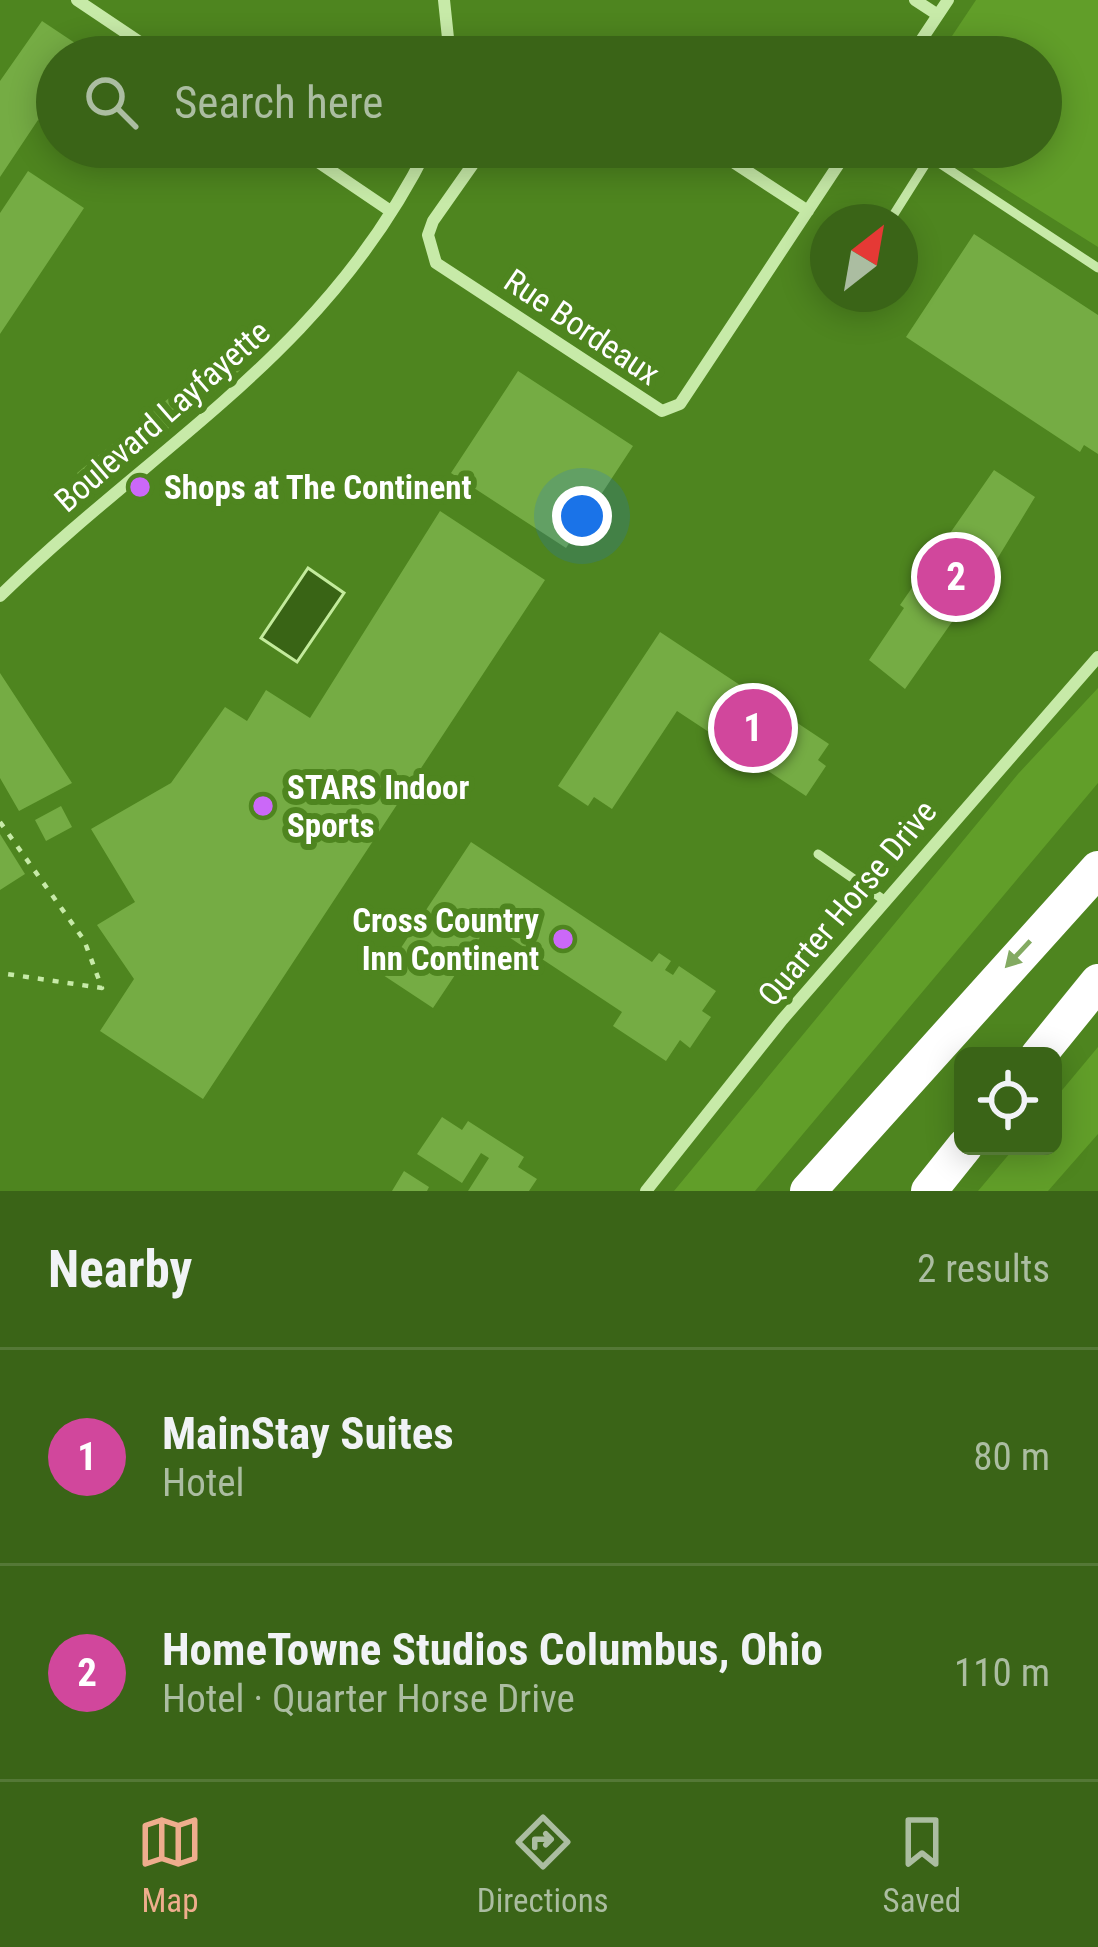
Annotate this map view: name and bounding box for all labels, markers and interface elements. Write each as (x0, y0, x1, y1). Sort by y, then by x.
search box (36, 36, 1062, 168)
icon: search (78, 69, 144, 135)
text: Search here (174, 76, 383, 129)
north arrow (810, 204, 918, 312)
street label: Rue Bordeaux (497, 261, 667, 393)
street label: Boulevard Layfayette (47, 312, 277, 520)
place label: Shops at The Continent (164, 468, 472, 507)
marker: Shops at The Continent (127, 474, 153, 500)
your location (552, 486, 612, 546)
pin: 2 (917, 532, 995, 622)
pin: 1 (714, 683, 792, 773)
place label: STARS Indoor Sports (287, 768, 470, 845)
street label: Quarter Horse Drive (750, 792, 944, 1014)
marker: STARS Indoor Sports (250, 793, 276, 819)
place label: Cross Country Inn Continent (352, 901, 539, 978)
marker: Cross Country Inn Continent (550, 926, 576, 952)
one-way arrow (1005, 940, 1033, 969)
map controls (954, 1047, 1062, 1155)
button: locate (954, 1047, 1062, 1155)
text: Nearby (48, 1240, 192, 1299)
text: 2 results (917, 1246, 1050, 1292)
text: MainStay Suites (162, 1407, 454, 1460)
text: 1 (77, 1434, 97, 1480)
text: 80 m (973, 1434, 1050, 1480)
text: Hotel (162, 1460, 245, 1506)
text: HomeTowne Studios Columbus, Ohio (162, 1623, 823, 1676)
text: 2 (77, 1650, 97, 1696)
text: 110 m (954, 1650, 1050, 1696)
text: Hotel · Quarter Horse Drive (162, 1676, 575, 1722)
tab: Map (137, 1809, 203, 1920)
tab: Directions (477, 1809, 609, 1920)
tab: Saved (883, 1809, 961, 1920)

